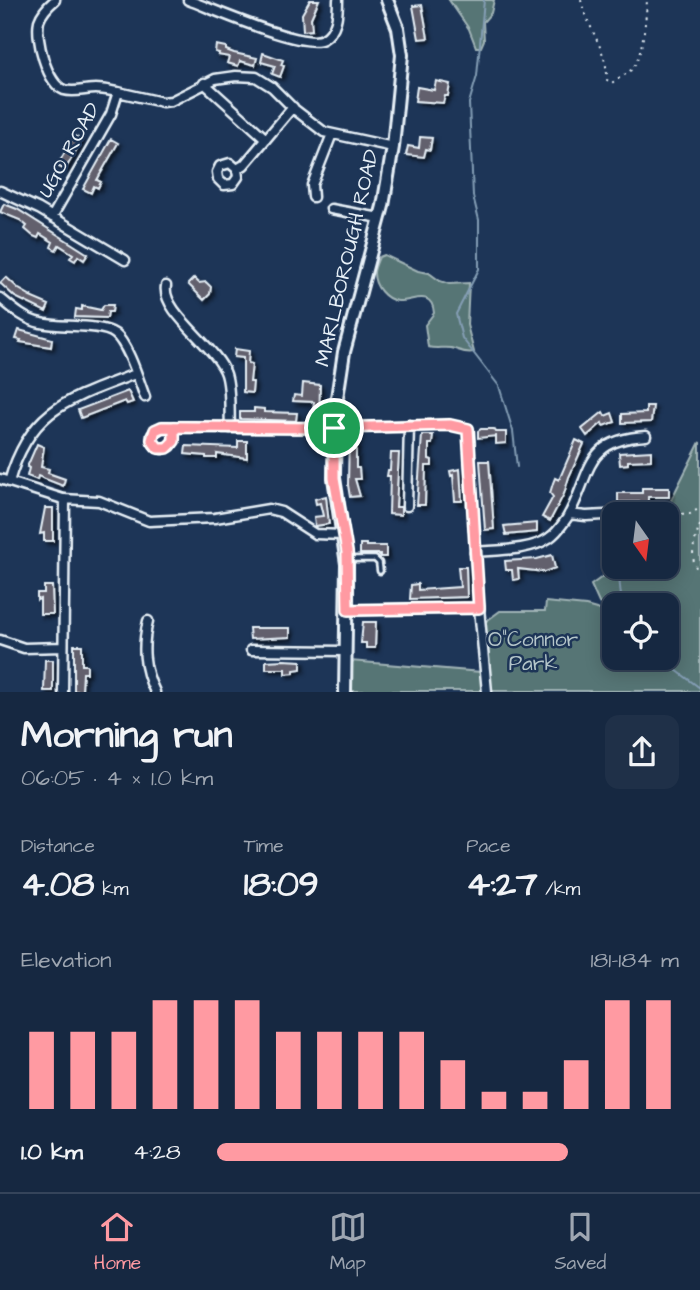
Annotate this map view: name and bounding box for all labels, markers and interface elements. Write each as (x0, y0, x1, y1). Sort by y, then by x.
street label: UGO ROAD (31, 97, 107, 203)
street label: MARLBOROUGH ROAD (308, 146, 386, 369)
pin (304, 398, 364, 458)
icon: arrive (315, 409, 353, 447)
north arrow (602, 502, 679, 579)
map controls (602, 502, 679, 670)
button: locate (602, 593, 679, 670)
park label: O"Connor Park (488, 625, 578, 678)
text: Morning run (21, 710, 233, 762)
button: share (605, 715, 679, 789)
text: 06:05 · 4 × 1.0 km (21, 762, 213, 794)
text: Distance (21, 833, 95, 860)
text: Time (244, 833, 283, 860)
text: Pace (466, 833, 510, 860)
text: 4.08 (21, 860, 95, 909)
text: 18:09 (244, 860, 319, 909)
text: 4:27 (466, 860, 538, 909)
text: km (95, 876, 129, 903)
text: /km (538, 876, 580, 903)
text: Elevation (21, 944, 112, 976)
text: 181–184 m (590, 944, 679, 976)
text: 1.0 km (21, 1136, 83, 1168)
text: 4:28 (133, 1136, 181, 1168)
tab: Home (94, 1208, 141, 1277)
tab: Map (329, 1208, 367, 1277)
tab: Saved (554, 1208, 606, 1277)

